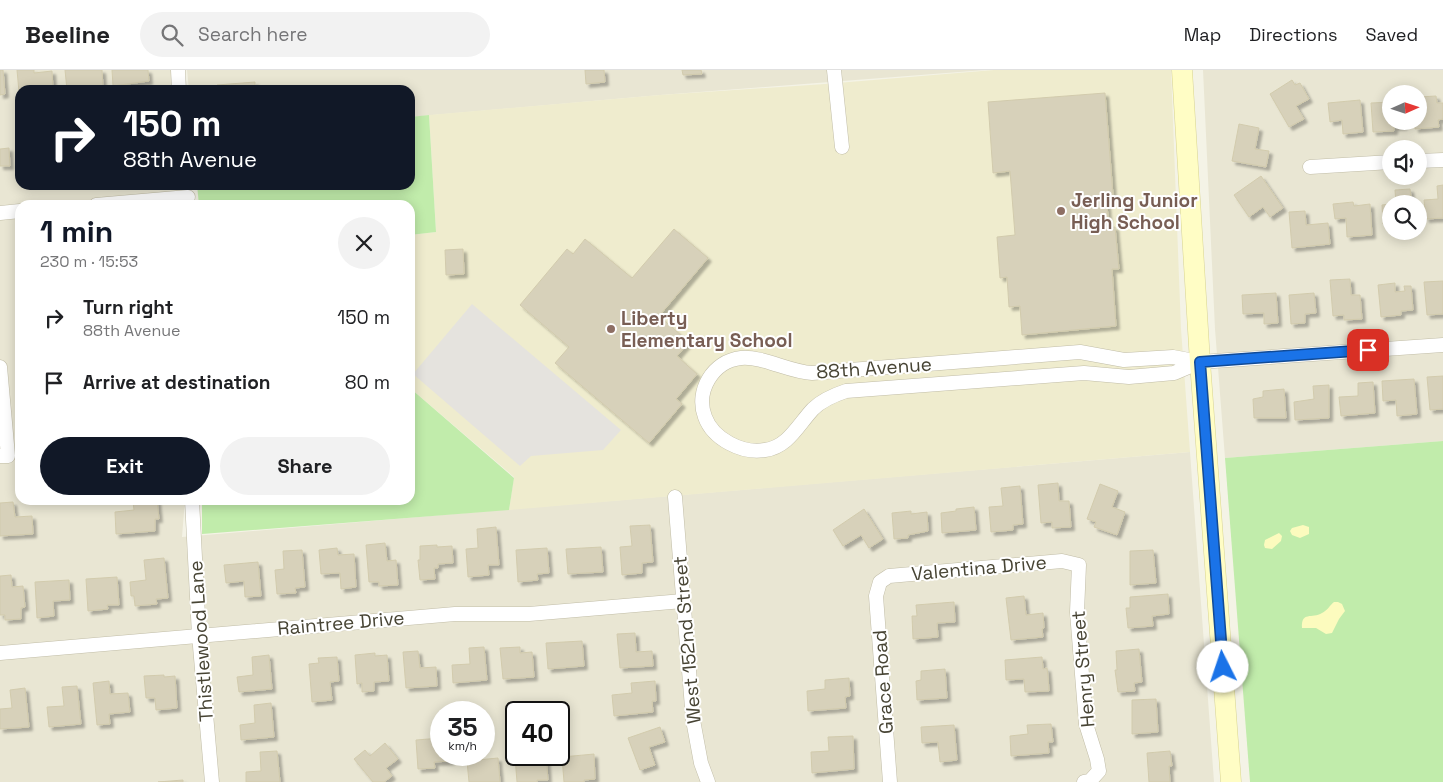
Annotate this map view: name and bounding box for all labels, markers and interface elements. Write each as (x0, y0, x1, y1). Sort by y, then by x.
search box (140, 12, 490, 57)
text: Beeline (25, 19, 110, 50)
icon: search (158, 21, 186, 49)
text: Search here (198, 22, 308, 47)
text: Map (1184, 23, 1221, 46)
text: Directions (1249, 23, 1338, 46)
text: Saved (1366, 23, 1418, 46)
north arrow (1382, 85, 1428, 130)
map controls (1382, 85, 1427, 240)
text: 150 m (123, 102, 221, 146)
icon: right (40, 105, 105, 170)
button: sound (1382, 140, 1427, 185)
text: 88th Avenue (123, 145, 257, 173)
place label: Jerling Junior High School (1071, 188, 1198, 235)
button: search (1382, 195, 1427, 240)
marker: Jerling Junior High School (1055, 205, 1067, 217)
text: 1 min (40, 212, 113, 251)
button: close (338, 217, 390, 269)
text: 230 m · 15:53 (40, 251, 138, 272)
text: Turn right (83, 295, 173, 320)
icon: right (40, 304, 68, 332)
text: 150 m (337, 305, 390, 330)
place label: Liberty Elementary School (621, 306, 793, 353)
text: 88th Avenue (83, 320, 181, 341)
marker: Liberty Elementary School (605, 323, 617, 335)
pin (1347, 329, 1389, 371)
icon: arrive (1354, 336, 1382, 364)
street label: 88th Avenue (815, 351, 933, 385)
icon: arrive (40, 369, 68, 397)
text: Arrive at destination (83, 370, 271, 395)
text: 80 m (345, 370, 390, 395)
button: Exit (40, 437, 210, 495)
button: Share (220, 437, 390, 495)
street label: Valentina Drive (910, 550, 1048, 586)
street label: West 152nd Street (667, 555, 707, 725)
street label: Thistlewood Lane (183, 560, 219, 722)
street label: Raintree Drive (276, 605, 406, 641)
street label: Henry Street (1065, 610, 1101, 728)
street label: Grace Road (867, 629, 899, 735)
position arrow (1196, 640, 1248, 692)
speed limit sign: 40 (505, 701, 570, 766)
text: 35 (447, 711, 478, 743)
text: km/h (448, 738, 477, 754)

